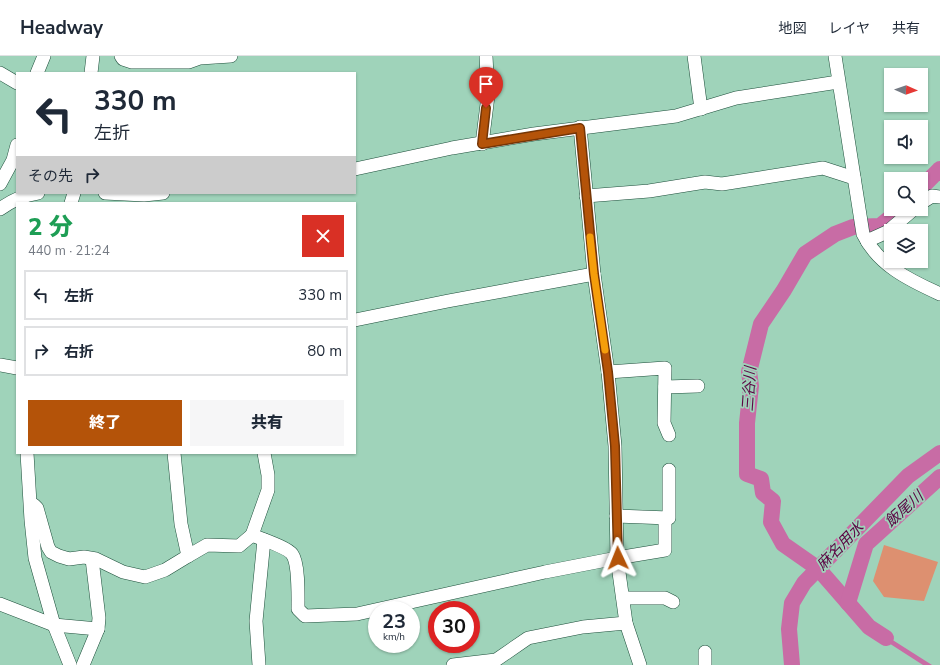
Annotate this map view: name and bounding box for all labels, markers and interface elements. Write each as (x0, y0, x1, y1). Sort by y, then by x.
text: Headway (20, 15, 103, 41)
text: 地図 (778, 19, 806, 38)
text: レイヤ (828, 19, 870, 38)
text: 共有 (892, 19, 920, 38)
pin (469, 67, 503, 108)
north arrow (884, 68, 928, 112)
map controls (884, 68, 928, 268)
icon: arrive (475, 73, 497, 95)
text: 330 m (94, 82, 177, 120)
icon: left (28, 88, 80, 140)
button: sound (884, 120, 928, 164)
text: 左折 (94, 121, 130, 145)
icon: right (81, 164, 103, 186)
text: その先 (28, 166, 73, 186)
button: search (884, 172, 928, 216)
text: 2 分 (28, 211, 73, 243)
button: close (302, 215, 344, 257)
button: layers (884, 224, 928, 268)
text: 440 m · 21:24 (28, 242, 110, 260)
icon: left (30, 284, 52, 306)
text: 330 m (298, 285, 342, 305)
text: 左折 (64, 286, 94, 306)
icon: right (30, 340, 52, 362)
text: 80 m (307, 341, 342, 361)
text: 右折 (64, 342, 94, 362)
water label: 三谷川 (737, 364, 761, 412)
button: 終了 (28, 400, 182, 446)
button: 共有 (190, 400, 344, 446)
water label: 飯尾川 (881, 485, 929, 531)
water label: 麻名用水 (812, 516, 869, 575)
position arrow (597, 537, 639, 579)
speed limit sign: 30 (428, 601, 480, 653)
text: 23 (382, 608, 406, 635)
text: km/h (383, 630, 405, 644)

